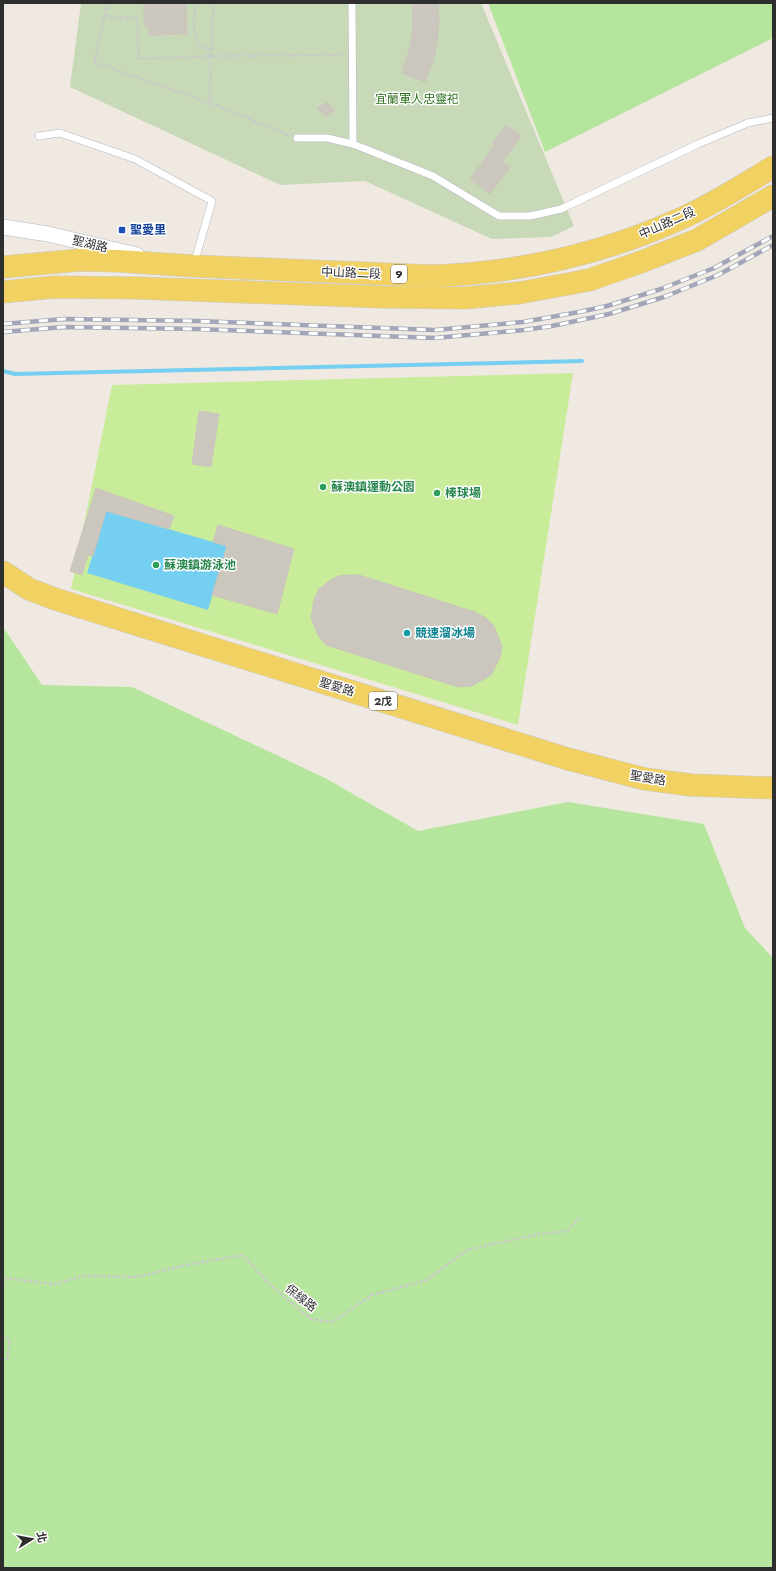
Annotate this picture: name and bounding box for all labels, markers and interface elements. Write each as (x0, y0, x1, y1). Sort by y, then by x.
park label: 宜蘭軍人忠靈祀 (375, 90, 459, 108)
street label: 中山路二段 (636, 203, 698, 243)
place label: 聖愛里 (130, 221, 166, 239)
marker: 聖愛里 (117, 225, 127, 235)
street label: 聖湖路 (70, 231, 110, 257)
street label: 中山路二段 (321, 263, 381, 283)
road number: 9 (391, 265, 407, 283)
place label: 蘇澳鎮運動公園 (331, 478, 415, 496)
marker: 蘇澳鎮運動公園 (318, 482, 328, 492)
place label: 棒球場 (445, 484, 481, 502)
marker: 棒球場 (432, 488, 442, 498)
place label: 蘇澳鎮游泳池 (164, 556, 236, 574)
marker: 蘇澳鎮游泳池 (151, 560, 161, 570)
place label: 競速溜冰場 (415, 624, 475, 642)
marker: 競速溜冰場 (402, 628, 412, 638)
street label: 聖愛路 (317, 673, 357, 701)
road number: 2戊 (369, 692, 397, 710)
street label: 聖愛路 (629, 766, 667, 790)
street label: 保線路 (281, 1280, 321, 1316)
north arrow (12, 1519, 52, 1559)
text: 北 (33, 1530, 51, 1544)

